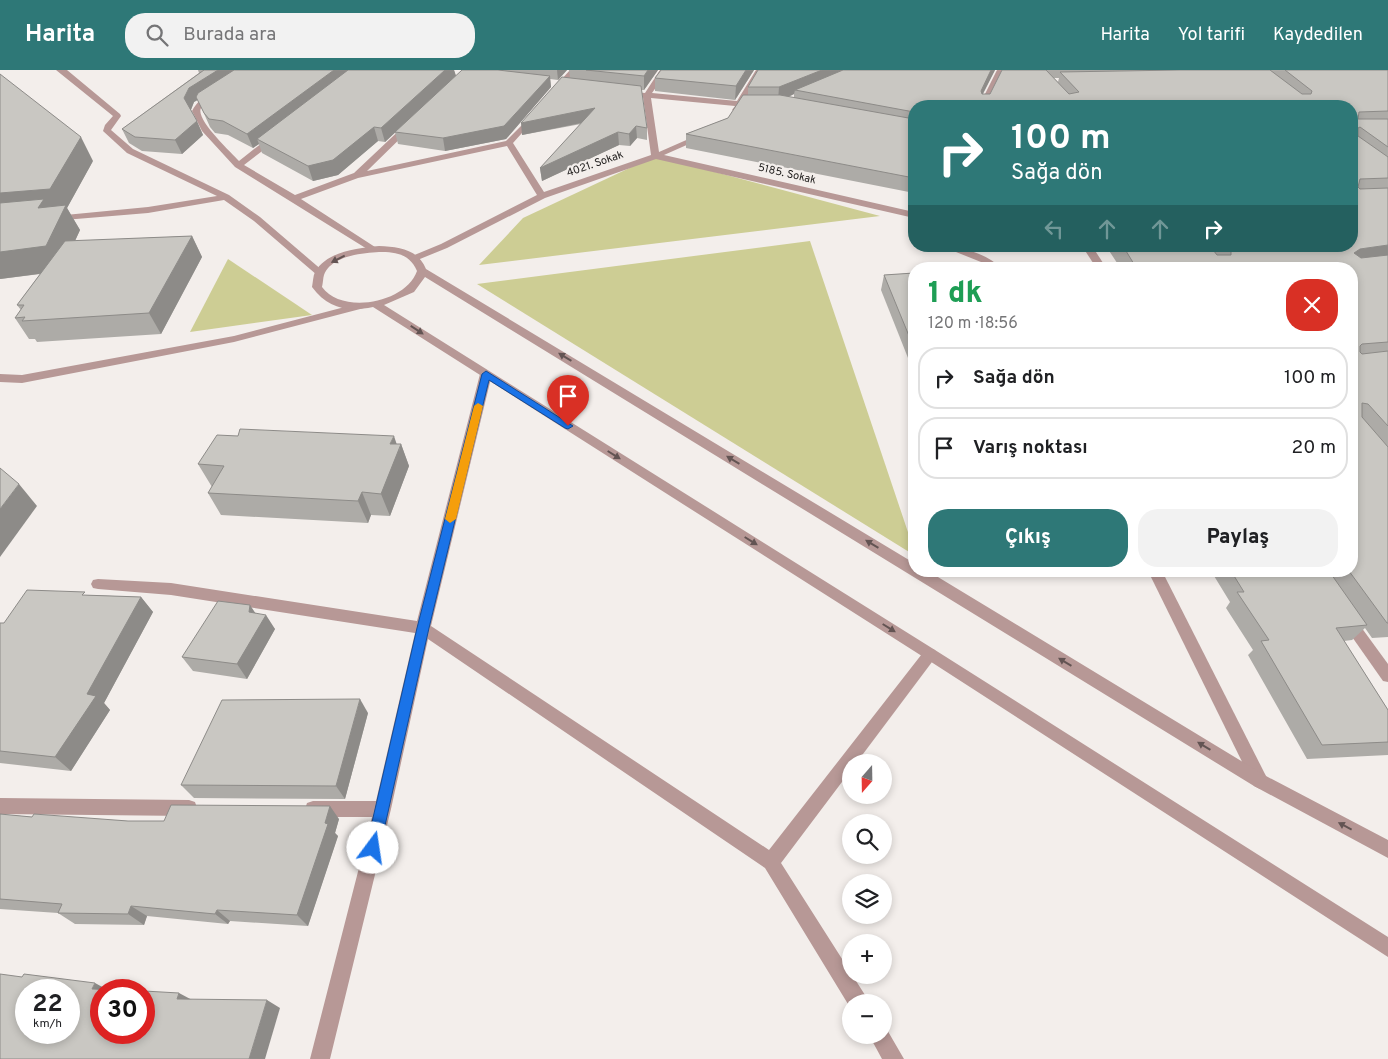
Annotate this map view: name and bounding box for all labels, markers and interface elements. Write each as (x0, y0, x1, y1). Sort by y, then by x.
search box (125, 13, 475, 58)
text: Harita (25, 20, 95, 50)
icon: search (143, 21, 171, 49)
text: Burada ara (183, 23, 276, 47)
text: Harita (1100, 24, 1150, 47)
text: Yol tarifi (1178, 24, 1245, 47)
text: Kaydedilen (1273, 24, 1363, 47)
text: 100 m (1011, 117, 1111, 161)
icon: right (928, 120, 993, 185)
street label: 4021. Sokak (565, 148, 626, 180)
text: Sağa dön (1011, 160, 1103, 187)
street label: 5185. Sokak (757, 161, 818, 188)
icon: left (1040, 215, 1068, 243)
icon: ahead (1093, 215, 1121, 243)
icon: ahead (1146, 215, 1174, 243)
icon: right (1199, 215, 1227, 243)
one-way arrow (330, 255, 345, 263)
text: 1 dk (928, 276, 982, 313)
button: close (1286, 279, 1338, 331)
text: 120 m · 18:56 (928, 314, 1018, 334)
one-way arrow (411, 325, 424, 335)
one-way arrow (558, 353, 571, 362)
icon: right (930, 364, 958, 392)
text: Sağa dön (973, 366, 1055, 390)
text: 100 m (1284, 366, 1336, 390)
pin (547, 375, 589, 426)
icon: arrive (554, 382, 582, 410)
icon: arrive (930, 434, 958, 462)
text: Varış noktası (973, 436, 1088, 460)
text: 20 m (1292, 436, 1336, 460)
one-way arrow (607, 450, 620, 459)
one-way arrow (727, 455, 740, 464)
button: Çıkış (928, 509, 1128, 567)
button: Paylaş (1138, 509, 1338, 567)
one-way arrow (745, 537, 758, 546)
one-way arrow (866, 540, 879, 549)
one-way arrow (882, 623, 895, 633)
one-way arrow (1058, 657, 1071, 666)
one-way arrow (1197, 742, 1210, 751)
north arrow (842, 754, 892, 804)
map controls (842, 754, 892, 1044)
button: search (842, 814, 892, 864)
position arrow (346, 821, 398, 873)
one-way arrow (1338, 822, 1352, 830)
button: layers (842, 874, 892, 924)
button: + (842, 934, 892, 984)
speed limit sign: 30 (90, 979, 155, 1044)
text: 22 (32, 989, 63, 1021)
button: − (842, 994, 892, 1044)
text: km/h (33, 1016, 62, 1032)

